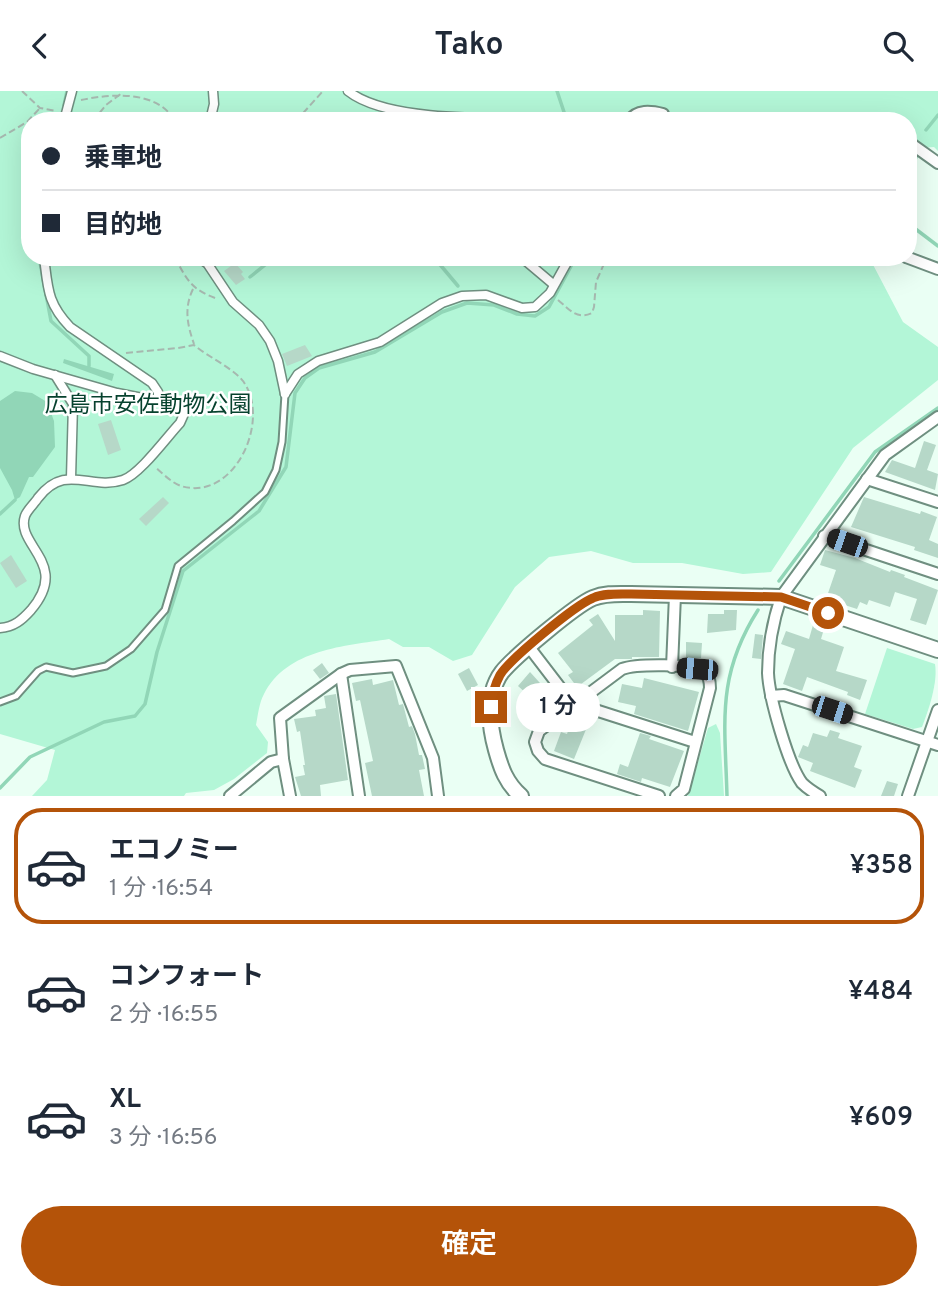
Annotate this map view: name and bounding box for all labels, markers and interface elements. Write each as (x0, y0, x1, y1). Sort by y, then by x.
text: Tako (434, 26, 504, 66)
icon: back (21, 27, 59, 65)
icon: search (879, 27, 917, 65)
text: 乗車地 (84, 143, 162, 176)
text: 目的地 (84, 210, 162, 243)
park label: 広島市安佐動物公園 (45, 392, 252, 421)
car (824, 526, 871, 560)
route start (812, 597, 844, 629)
car (676, 657, 719, 681)
callout: 1 分 (516, 683, 600, 731)
route end (475, 691, 507, 723)
text: 1 分 (539, 693, 577, 722)
car (809, 694, 856, 726)
icon: car (25, 835, 88, 898)
text: エコノミー (109, 835, 239, 868)
text: ¥358 (850, 850, 913, 883)
text: 1 分 · 16:54 (109, 875, 213, 904)
icon: car (25, 961, 88, 1024)
text: コンフォート (109, 961, 264, 994)
text: ¥484 (848, 976, 913, 1009)
text: 2 分 · 16:55 (109, 1001, 218, 1030)
text: XL (109, 1084, 141, 1117)
icon: car (25, 1087, 88, 1150)
text: ¥609 (849, 1102, 913, 1135)
text: 3 分 · 16:56 (109, 1124, 218, 1153)
button: 確定 (21, 1206, 917, 1286)

